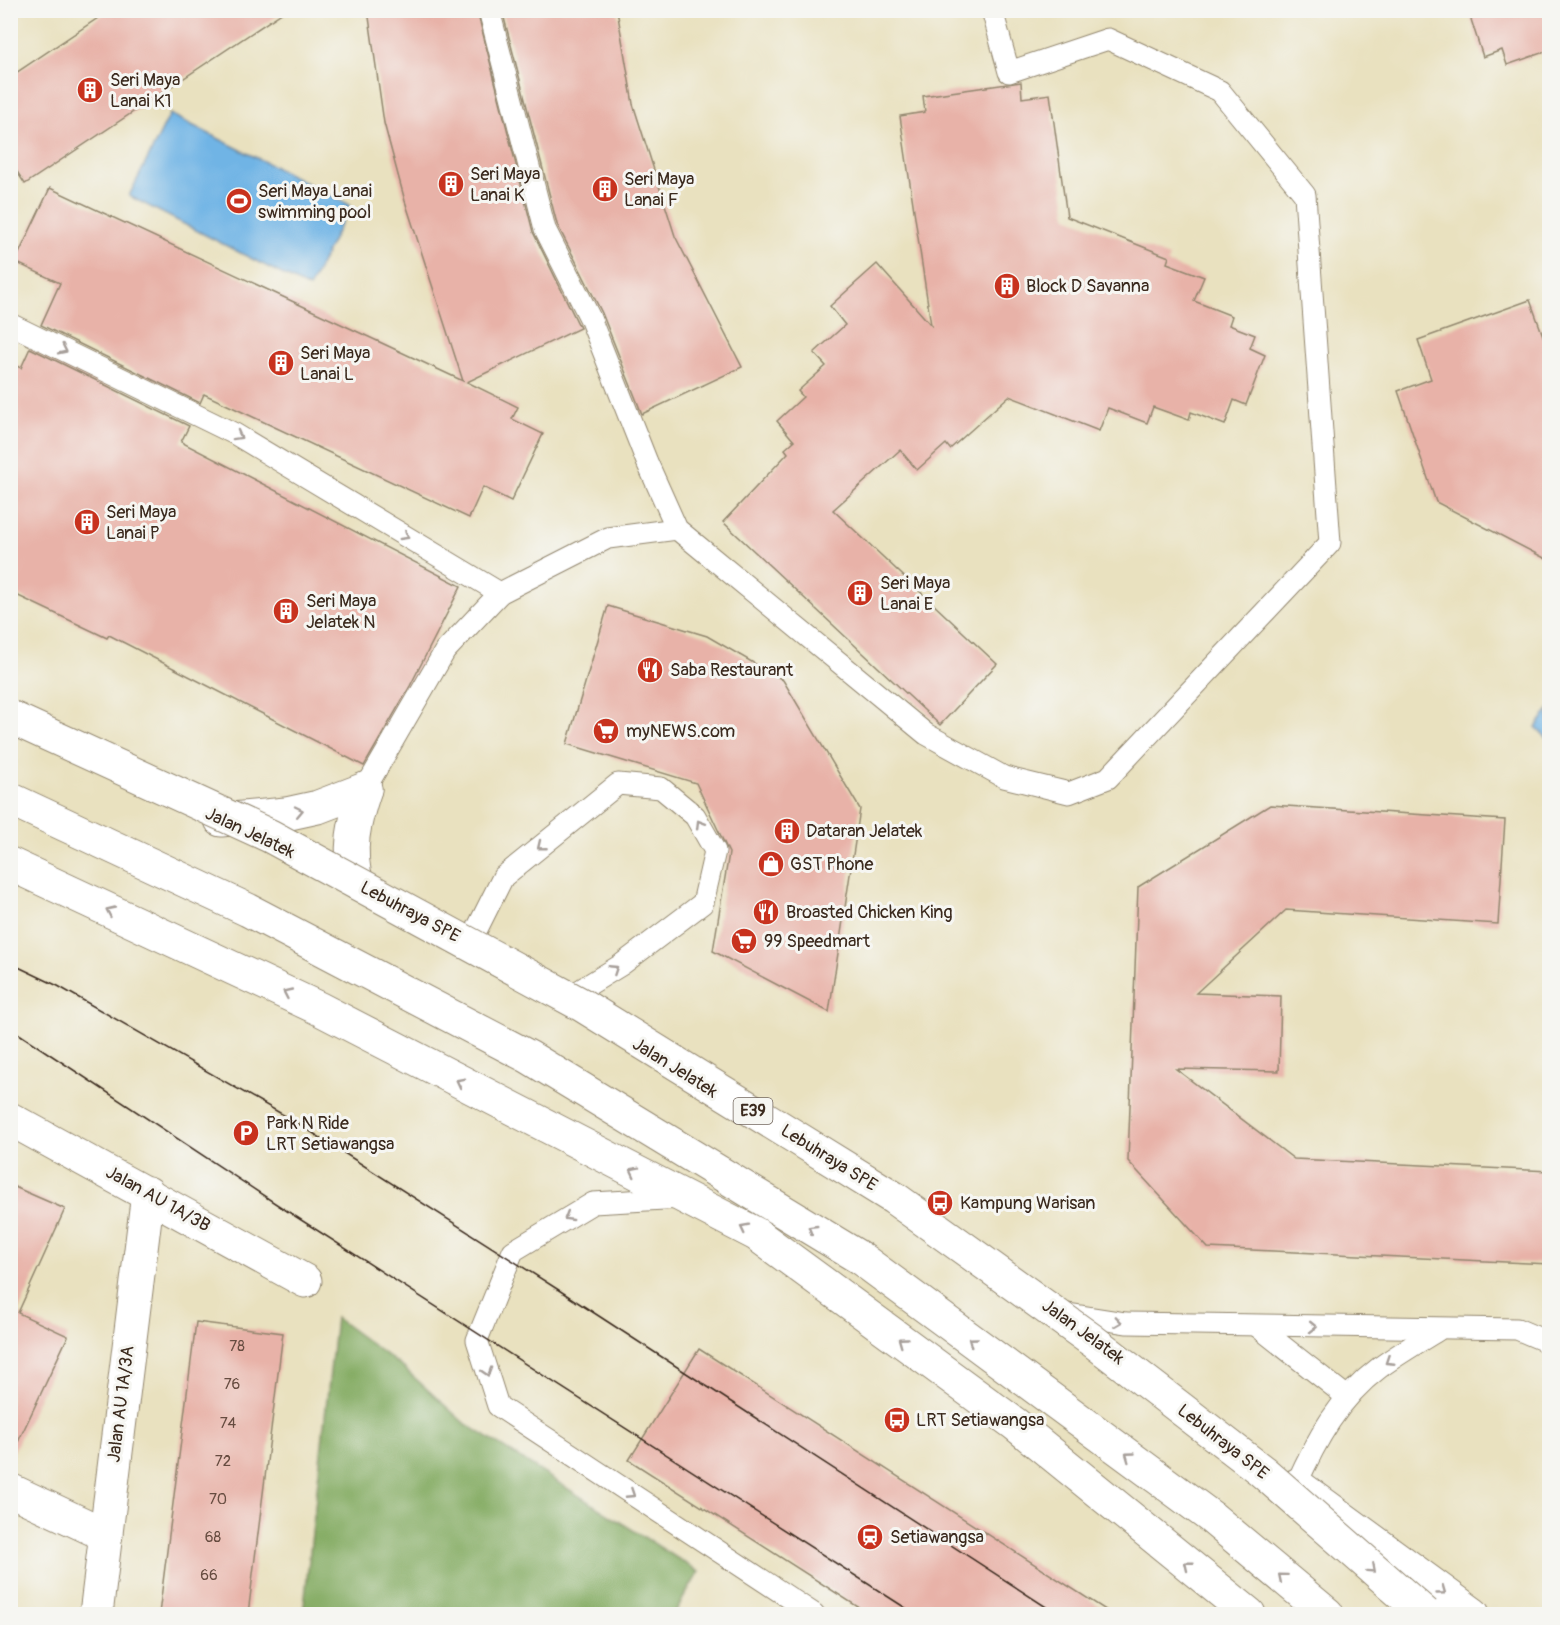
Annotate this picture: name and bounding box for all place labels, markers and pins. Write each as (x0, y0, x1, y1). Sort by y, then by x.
place label: Seri Maya Lanai K1 (110, 69, 180, 113)
building icon: Seri Maya Lanai K1 (75, 75, 105, 105)
place label: Seri Maya Lanai K (470, 163, 540, 207)
place label: Seri Maya Lanai F (624, 168, 694, 212)
building icon: Seri Maya Lanai K (436, 169, 466, 199)
building icon: Seri Maya Lanai F (590, 174, 620, 204)
place label: Seri Maya Lanai swimming pool (258, 180, 372, 224)
sports icon: Seri Maya Lanai swimming pool (224, 186, 254, 216)
building icon: Block D Savanna (992, 271, 1022, 301)
place label: Block D Savanna (1026, 275, 1149, 298)
place label: Seri Maya Lanai L (300, 342, 370, 386)
building icon: Seri Maya Lanai L (266, 348, 296, 378)
place label: Seri Maya Lanai P (106, 501, 176, 545)
building icon: Seri Maya Lanai P (72, 507, 102, 537)
place label: Seri Maya Lanai E (880, 572, 950, 616)
building icon: Seri Maya Lanai E (845, 578, 875, 608)
place label: Seri Maya Jelatek N (306, 590, 376, 634)
building icon: Seri Maya Jelatek N (271, 596, 301, 626)
restaurant icon: Saba Restaurant (635, 655, 665, 685)
place label: Saba Restaurant (670, 659, 794, 682)
supermarket icon: myNEWS.com (591, 716, 621, 746)
place label: myNEWS.com (626, 720, 735, 743)
building icon: Dataran Jelatek (772, 816, 802, 846)
place label: Dataran Jelatek (806, 820, 923, 843)
shop icon: GST Phone (756, 849, 786, 879)
place label: GST Phone (790, 853, 873, 876)
restaurant icon: Broasted Chicken King (751, 897, 781, 927)
place label: Broasted Chicken King (786, 901, 953, 924)
supermarket icon: 99 Speedmart (729, 926, 759, 956)
place label: 99 Speedmart (764, 930, 871, 953)
place label: Park N Ride LRT Setiawangsa (266, 1112, 394, 1156)
parking icon: Park N Ride LRT Setiawangsa (231, 1118, 261, 1148)
bus stop icon: Kampung Warisan (925, 1188, 955, 1218)
place label: Kampung Warisan (960, 1192, 1095, 1215)
bus stop icon: LRT Setiawangsa (882, 1405, 912, 1435)
place label: LRT Setiawangsa (916, 1409, 1044, 1432)
station icon: Setiawangsa (855, 1522, 885, 1552)
place label: Setiawangsa (890, 1526, 984, 1549)

